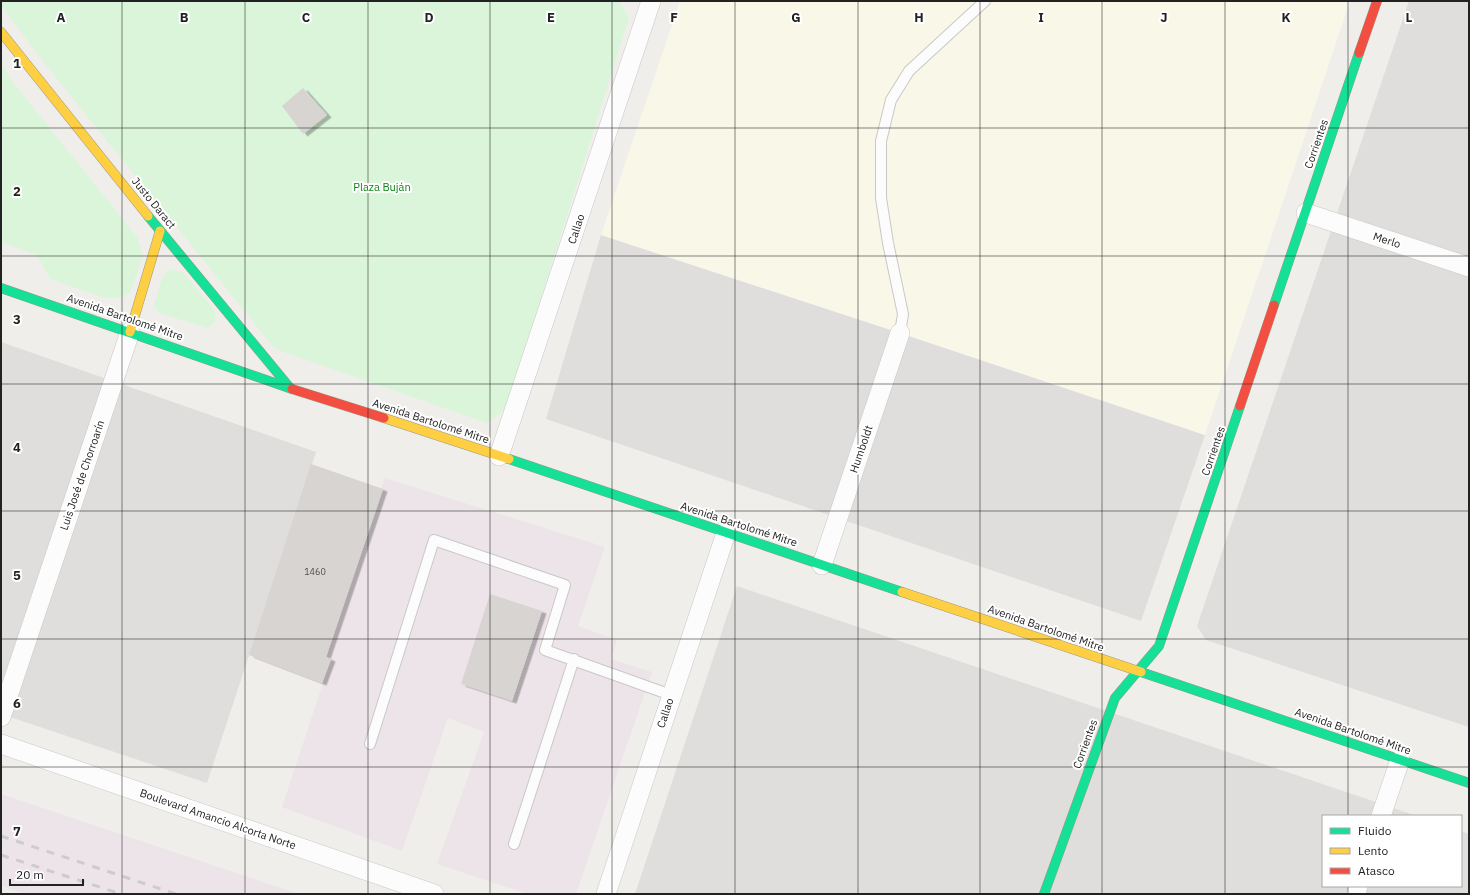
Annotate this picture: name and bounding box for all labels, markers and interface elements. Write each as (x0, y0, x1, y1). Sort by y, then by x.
text: A (57, 9, 66, 26)
text: B (180, 9, 189, 26)
text: C (302, 9, 311, 26)
text: D (424, 9, 434, 26)
text: E (547, 9, 555, 26)
text: F (670, 9, 678, 26)
text: G (791, 9, 801, 26)
text: H (914, 9, 924, 26)
text: I (1038, 9, 1044, 26)
text: J (1160, 9, 1168, 26)
text: K (1281, 9, 1291, 26)
text: L (1406, 9, 1413, 26)
text: 1 (13, 55, 21, 72)
street label: Corrientes (1301, 117, 1331, 171)
street label: Justo Daract (129, 174, 179, 232)
park label: Plaza Buján (353, 180, 411, 194)
text: 2 (13, 183, 21, 200)
street label: Callao (565, 212, 587, 246)
street label: Merlo (1371, 229, 1403, 251)
street label: Avenida Bartolomé Mitre (65, 291, 185, 343)
text: 3 (13, 311, 21, 328)
street label: Avenida Bartolomé Mitre (371, 395, 491, 447)
street label: Luis José de Chorroarín (57, 418, 107, 532)
street label: Humboldt (846, 423, 876, 475)
street label: Corrientes (1198, 424, 1228, 478)
text: 4 (13, 439, 21, 456)
street label: Avenida Bartolomé Mitre (679, 498, 799, 550)
house number: 1460 (304, 566, 326, 577)
text: 5 (13, 567, 21, 584)
street label: Avenida Bartolomé Mitre (986, 602, 1106, 654)
text: 6 (13, 695, 21, 712)
street label: Callao (654, 696, 676, 730)
street label: Avenida Bartolomé Mitre (1293, 705, 1413, 757)
street label: Corrientes (1070, 717, 1100, 771)
street label: Boulevard Amancio Alcorta Norte (138, 786, 298, 852)
legend (1322, 815, 1462, 887)
text: 7 (13, 823, 21, 840)
text: Fluido (1358, 823, 1392, 838)
text: Lento (1358, 843, 1388, 858)
scale bar (10, 861, 83, 887)
text: Atasco (1358, 863, 1395, 878)
text: 20 m (16, 867, 44, 882)

